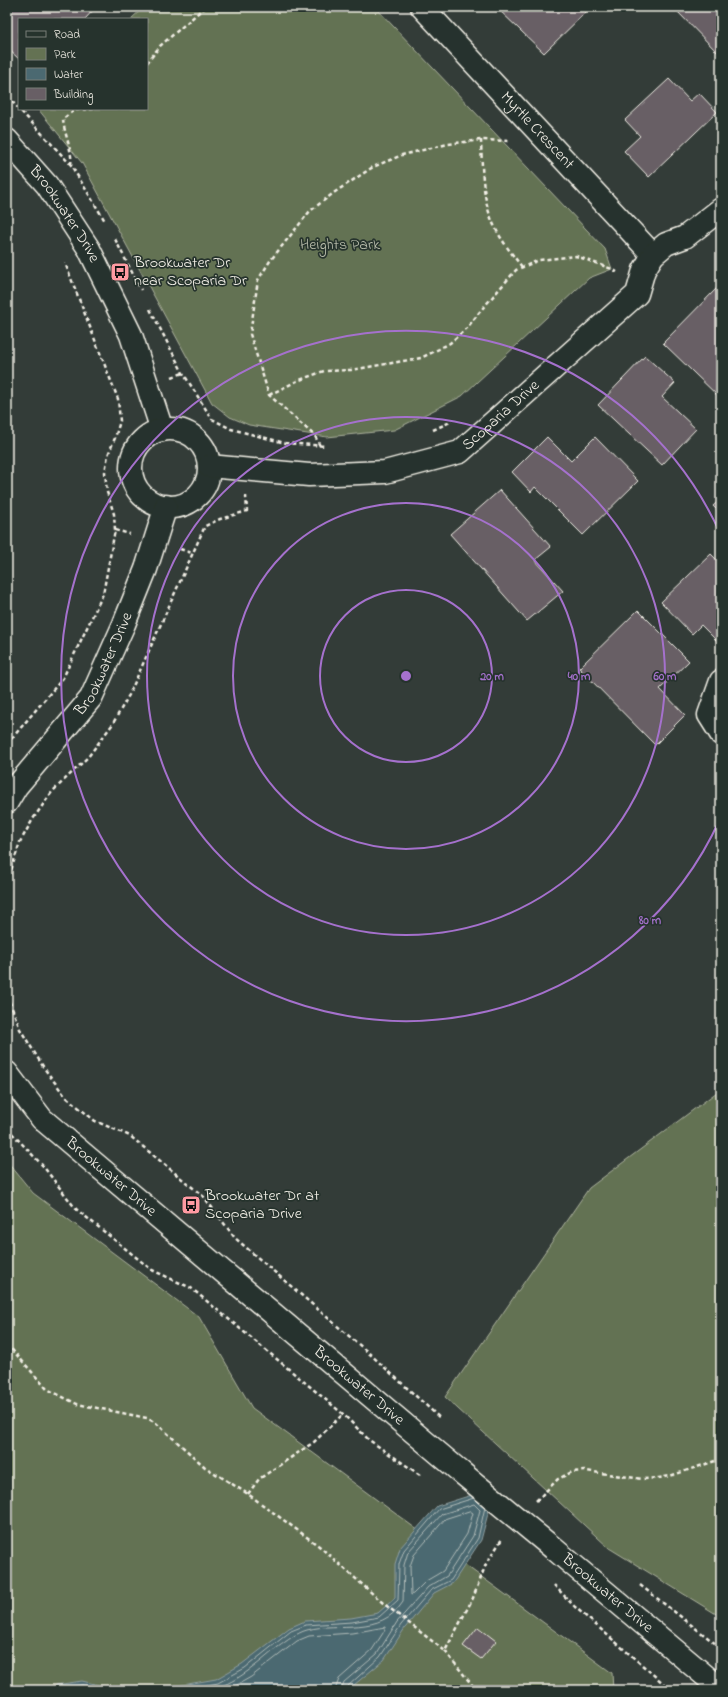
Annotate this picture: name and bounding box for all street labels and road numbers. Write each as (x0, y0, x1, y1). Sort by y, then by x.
street label: Myrtle Crescent (494, 86, 580, 176)
street label: Brookwater Drive (22, 159, 106, 267)
street label: Scoparia Drive (457, 374, 546, 457)
street label: Brookwater Drive (68, 608, 140, 722)
street label: Brookwater Drive (59, 1131, 163, 1223)
street label: Brookwater Drive (307, 1340, 410, 1432)
street label: Brookwater Drive (556, 1547, 659, 1640)

